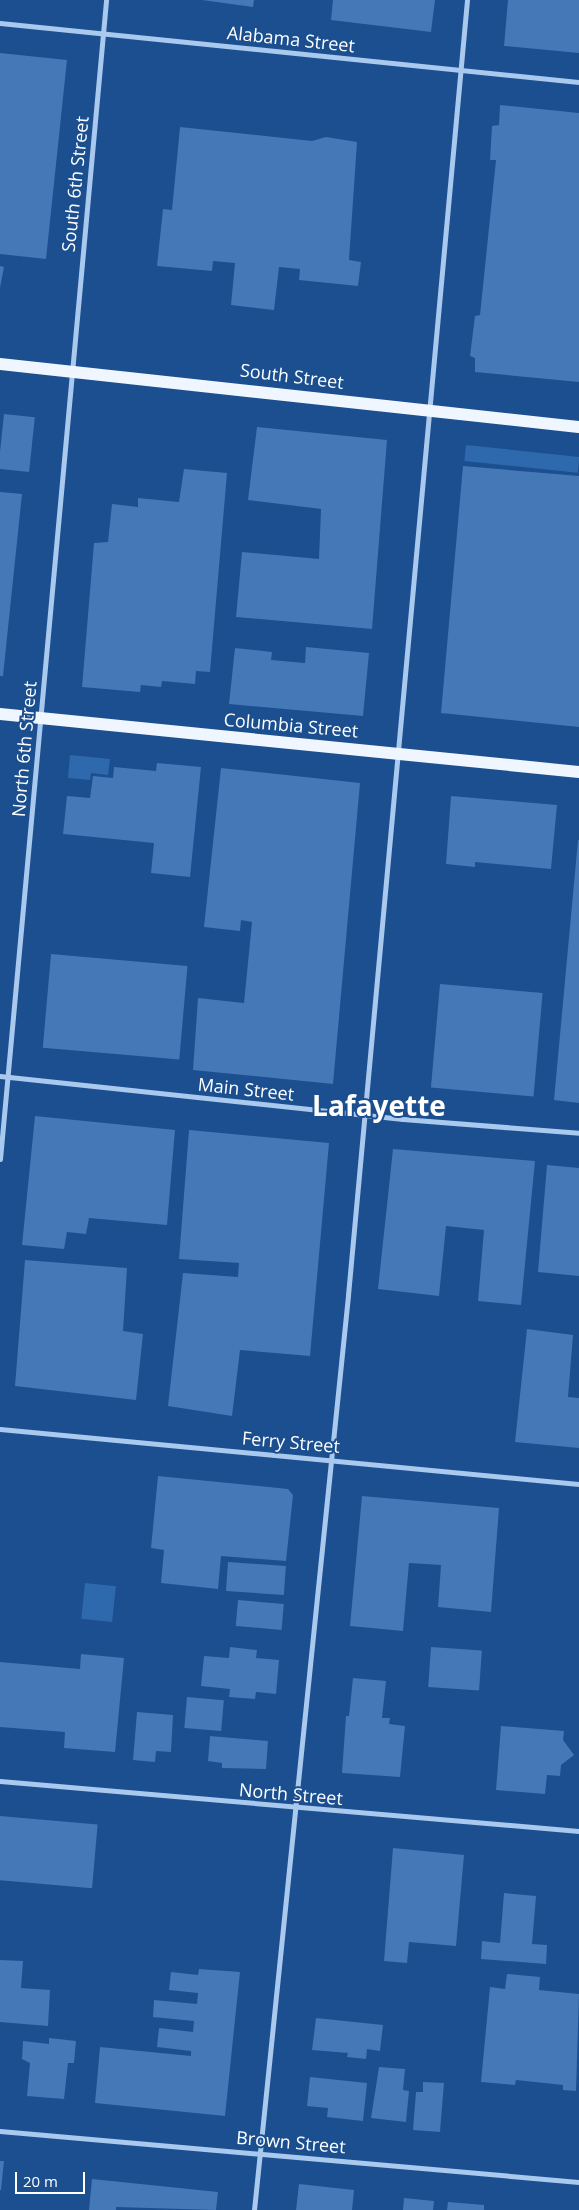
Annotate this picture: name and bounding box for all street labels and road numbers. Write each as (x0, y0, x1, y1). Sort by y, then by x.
street label: Alabama Street (226, 22, 356, 56)
street label: South 6th Street (57, 115, 93, 253)
street label: South Street (239, 359, 345, 393)
street label: North 6th Street (7, 680, 41, 818)
street label: Columbia Street (223, 708, 359, 742)
street label: Main Street (197, 1073, 295, 1105)
street label: Ferry Street (241, 1427, 341, 1457)
street label: North Street (238, 1779, 344, 1809)
street label: Brown Street (235, 2126, 347, 2158)

